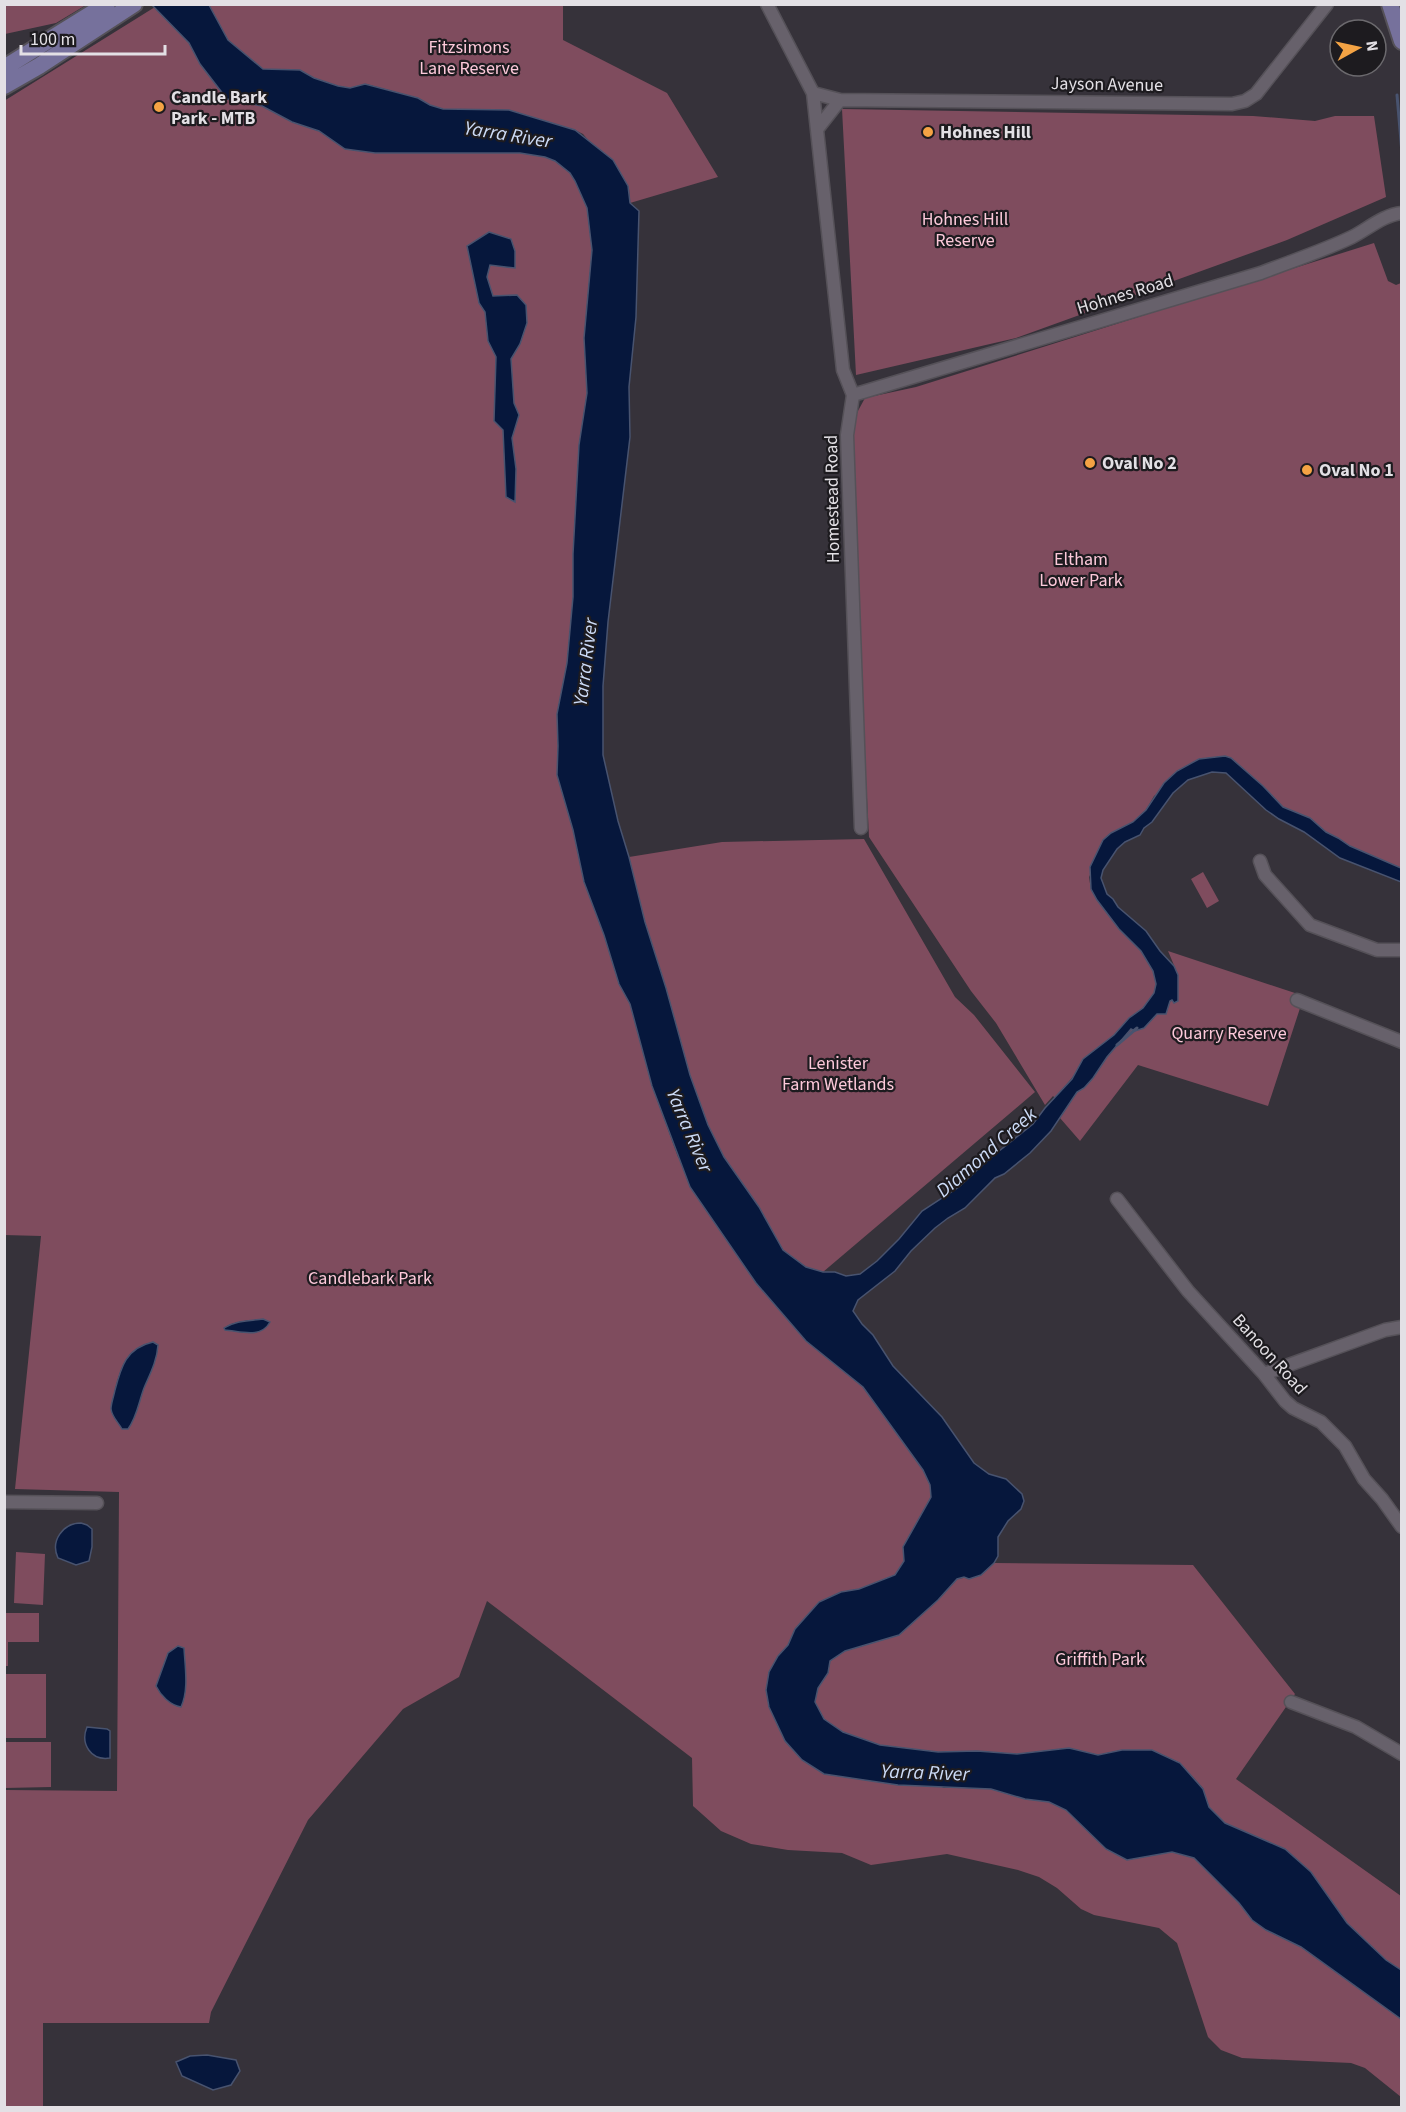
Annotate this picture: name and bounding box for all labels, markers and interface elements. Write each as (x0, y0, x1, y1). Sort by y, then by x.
scale bar (21, 18, 165, 56)
north arrow (1328, 18, 1388, 78)
text: 100 m (30, 27, 75, 52)
park label: Fitzsimons Lane Reserve (419, 35, 519, 81)
text: N (1360, 39, 1383, 53)
street label: Jayson Avenue (1051, 71, 1163, 98)
place label: Candle Bark Park - MTB (171, 85, 267, 131)
marker: Candle Bark Park - MTB (152, 100, 166, 114)
water label: Yarra River (462, 114, 555, 156)
place label: Hohnes Hill (940, 120, 1031, 145)
marker: Hohnes Hill (921, 125, 935, 139)
park label: Hohnes Hill Reserve (922, 207, 1008, 253)
street label: Hohnes Road (1074, 268, 1177, 321)
street label: Homestead Road (819, 435, 846, 563)
place label: Oval No 2 (1102, 451, 1177, 476)
marker: Oval No 2 (1083, 456, 1097, 470)
place label: Oval No 1 (1319, 458, 1394, 483)
marker: Oval No 1 (1300, 463, 1314, 477)
park label: Eltham Lower Park (1039, 547, 1123, 593)
water label: Yarra River (567, 615, 605, 708)
park label: Quarry Reserve (1171, 1021, 1287, 1046)
park label: Lenister Farm Wetlands (782, 1051, 894, 1097)
water label: Yarra River (659, 1084, 720, 1178)
water label: Diamond Creek (930, 1101, 1043, 1204)
park label: Candlebark Park (308, 1266, 432, 1291)
street label: Banoon Road (1227, 1308, 1313, 1400)
park label: Griffith Park (1055, 1647, 1145, 1672)
water label: Yarra River (880, 1757, 971, 1789)

